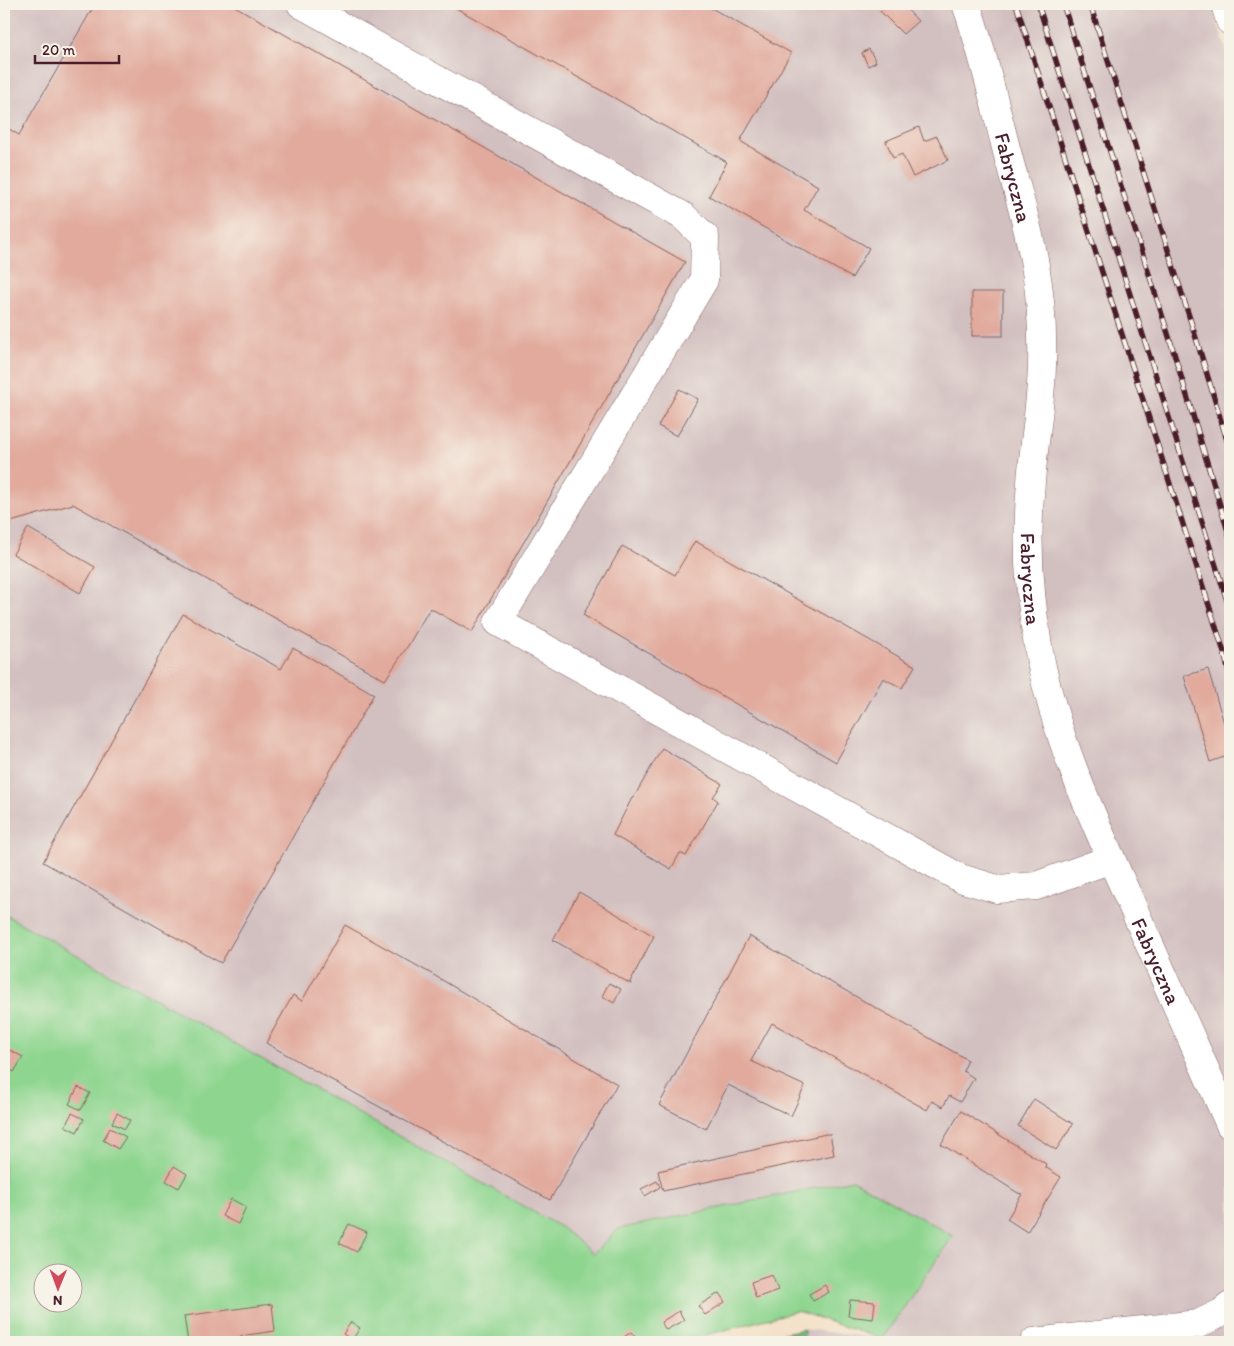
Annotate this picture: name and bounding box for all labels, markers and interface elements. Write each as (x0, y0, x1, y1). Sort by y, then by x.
scale bar (35, 32, 119, 64)
text: 20 m (42, 41, 76, 59)
street label: Fabryczna (990, 130, 1038, 225)
street label: Fabryczna (1016, 533, 1047, 626)
street label: Fabryczna (1127, 914, 1187, 1008)
north arrow (32, 1264, 82, 1314)
text: N (53, 1292, 63, 1309)

